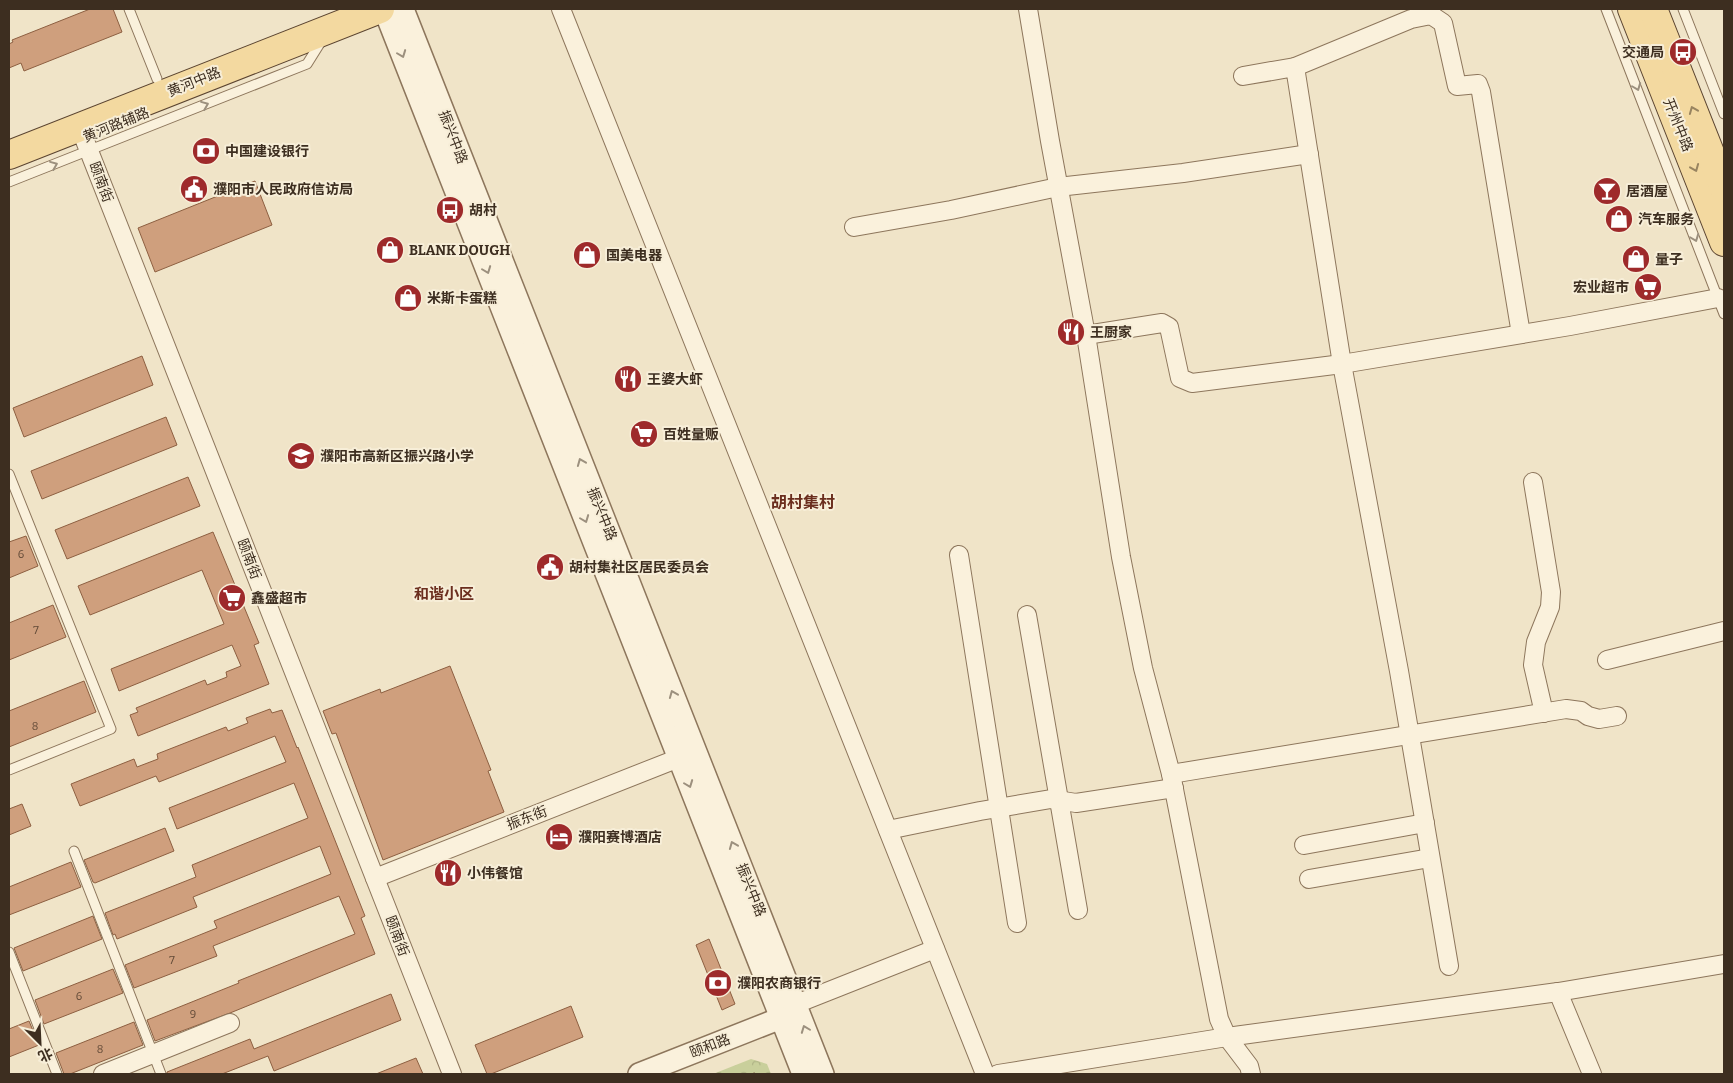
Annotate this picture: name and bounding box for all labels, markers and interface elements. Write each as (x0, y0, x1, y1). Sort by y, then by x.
bus stop icon: 交通局 (1668, 37, 1698, 67)
place label: 交通局 (1622, 44, 1664, 61)
one-way arrow (395, 49, 406, 58)
street label: 黄河中路 (165, 64, 223, 100)
one-way arrow (1630, 82, 1641, 91)
street label: 开州中路 (1660, 96, 1696, 154)
one-way arrow (200, 101, 209, 111)
street label: 黄河路辅路 (80, 104, 152, 146)
one-way arrow (1689, 106, 1700, 115)
street label: 振兴中路 (435, 108, 471, 166)
bank icon: 中国建设银行 (191, 136, 221, 166)
place label: 中国建设银行 (225, 143, 309, 160)
street label: 颐南街 (86, 159, 116, 205)
one-way arrow (49, 160, 58, 171)
one-way arrow (1689, 163, 1699, 172)
public building icon: 濮阳市人民政府信访局 (179, 174, 209, 204)
bar icon: 居酒屋 (1592, 176, 1622, 206)
place label: 濮阳市人民政府信访局 (213, 181, 353, 198)
place label: 居酒屋 (1626, 183, 1668, 200)
bus stop icon: 胡村 (435, 195, 465, 225)
place label: 胡村 (469, 202, 497, 219)
shop icon: 汽车服务 (1604, 204, 1634, 234)
place label: 汽车服务 (1638, 211, 1694, 228)
one-way arrow (1689, 234, 1699, 242)
shop icon: BLANK DOUGH (375, 235, 405, 265)
shop icon: 国美电器 (572, 240, 602, 270)
place label: BLANK DOUGH (409, 242, 510, 259)
shop icon: 量子 (1621, 244, 1651, 274)
place label: 国美电器 (606, 247, 663, 264)
place label: 量子 (1655, 251, 1683, 268)
one-way arrow (481, 266, 491, 274)
supermarket icon: 宏业超市 (1633, 272, 1663, 302)
place label: 宏业超市 (1573, 279, 1629, 296)
shop icon: 米斯卡蛋糕 (393, 283, 423, 313)
place label: 米斯卡蛋糕 (427, 290, 497, 307)
restaurant icon: 王厨家 (1056, 317, 1086, 347)
place label: 王厨家 (1090, 324, 1132, 341)
restaurant icon: 王婆大虾 (613, 364, 643, 394)
place label: 王婆大虾 (647, 371, 703, 388)
supermarket icon: 百姓量贩 (629, 419, 659, 449)
place label: 百姓量贩 (663, 426, 719, 443)
school or university icon: 濮阳市高新区振兴路小学 (286, 441, 316, 471)
place label: 濮阳市高新区振兴路小学 (320, 448, 474, 465)
one-way arrow (577, 458, 587, 466)
street label: 振兴中路 (584, 485, 620, 543)
district label: 胡村集村 (771, 493, 835, 512)
one-way arrow (579, 514, 589, 523)
street label: 颐南街 (234, 536, 264, 582)
house number: 6 (18, 548, 24, 561)
public building icon: 胡村集社区居民委员会 (535, 552, 565, 582)
place label: 胡村集社区居民委员会 (569, 559, 709, 576)
supermarket icon: 鑫盛超市 (217, 583, 247, 613)
district label: 和谐小区 (414, 585, 474, 603)
place label: 鑫盛超市 (251, 590, 307, 607)
house number: 7 (33, 624, 39, 637)
one-way arrow (669, 690, 679, 699)
house number: 8 (32, 720, 38, 733)
one-way arrow (683, 780, 693, 788)
street label: 振东街 (504, 803, 550, 833)
hotel icon: 濮阳赛博酒店 (544, 822, 574, 852)
place label: 濮阳赛博酒店 (578, 829, 662, 846)
one-way arrow (729, 841, 739, 850)
restaurant icon: 小伟餐馆 (433, 858, 463, 888)
street label: 振兴中路 (733, 861, 769, 919)
place label: 小伟餐馆 (467, 865, 523, 882)
street label: 颐南街 (382, 913, 412, 959)
house number: 7 (169, 954, 175, 967)
bank icon: 濮阳农商银行 (703, 968, 733, 998)
place label: 濮阳农商银行 (737, 975, 821, 992)
house number: 6 (76, 990, 82, 1003)
house number: 9 (190, 1008, 196, 1021)
north arrow (15, 1018, 65, 1068)
one-way arrow (801, 1025, 812, 1034)
street label: 颐和路 (687, 1031, 733, 1061)
house number: 8 (97, 1043, 103, 1056)
text: 北 (35, 1044, 55, 1065)

